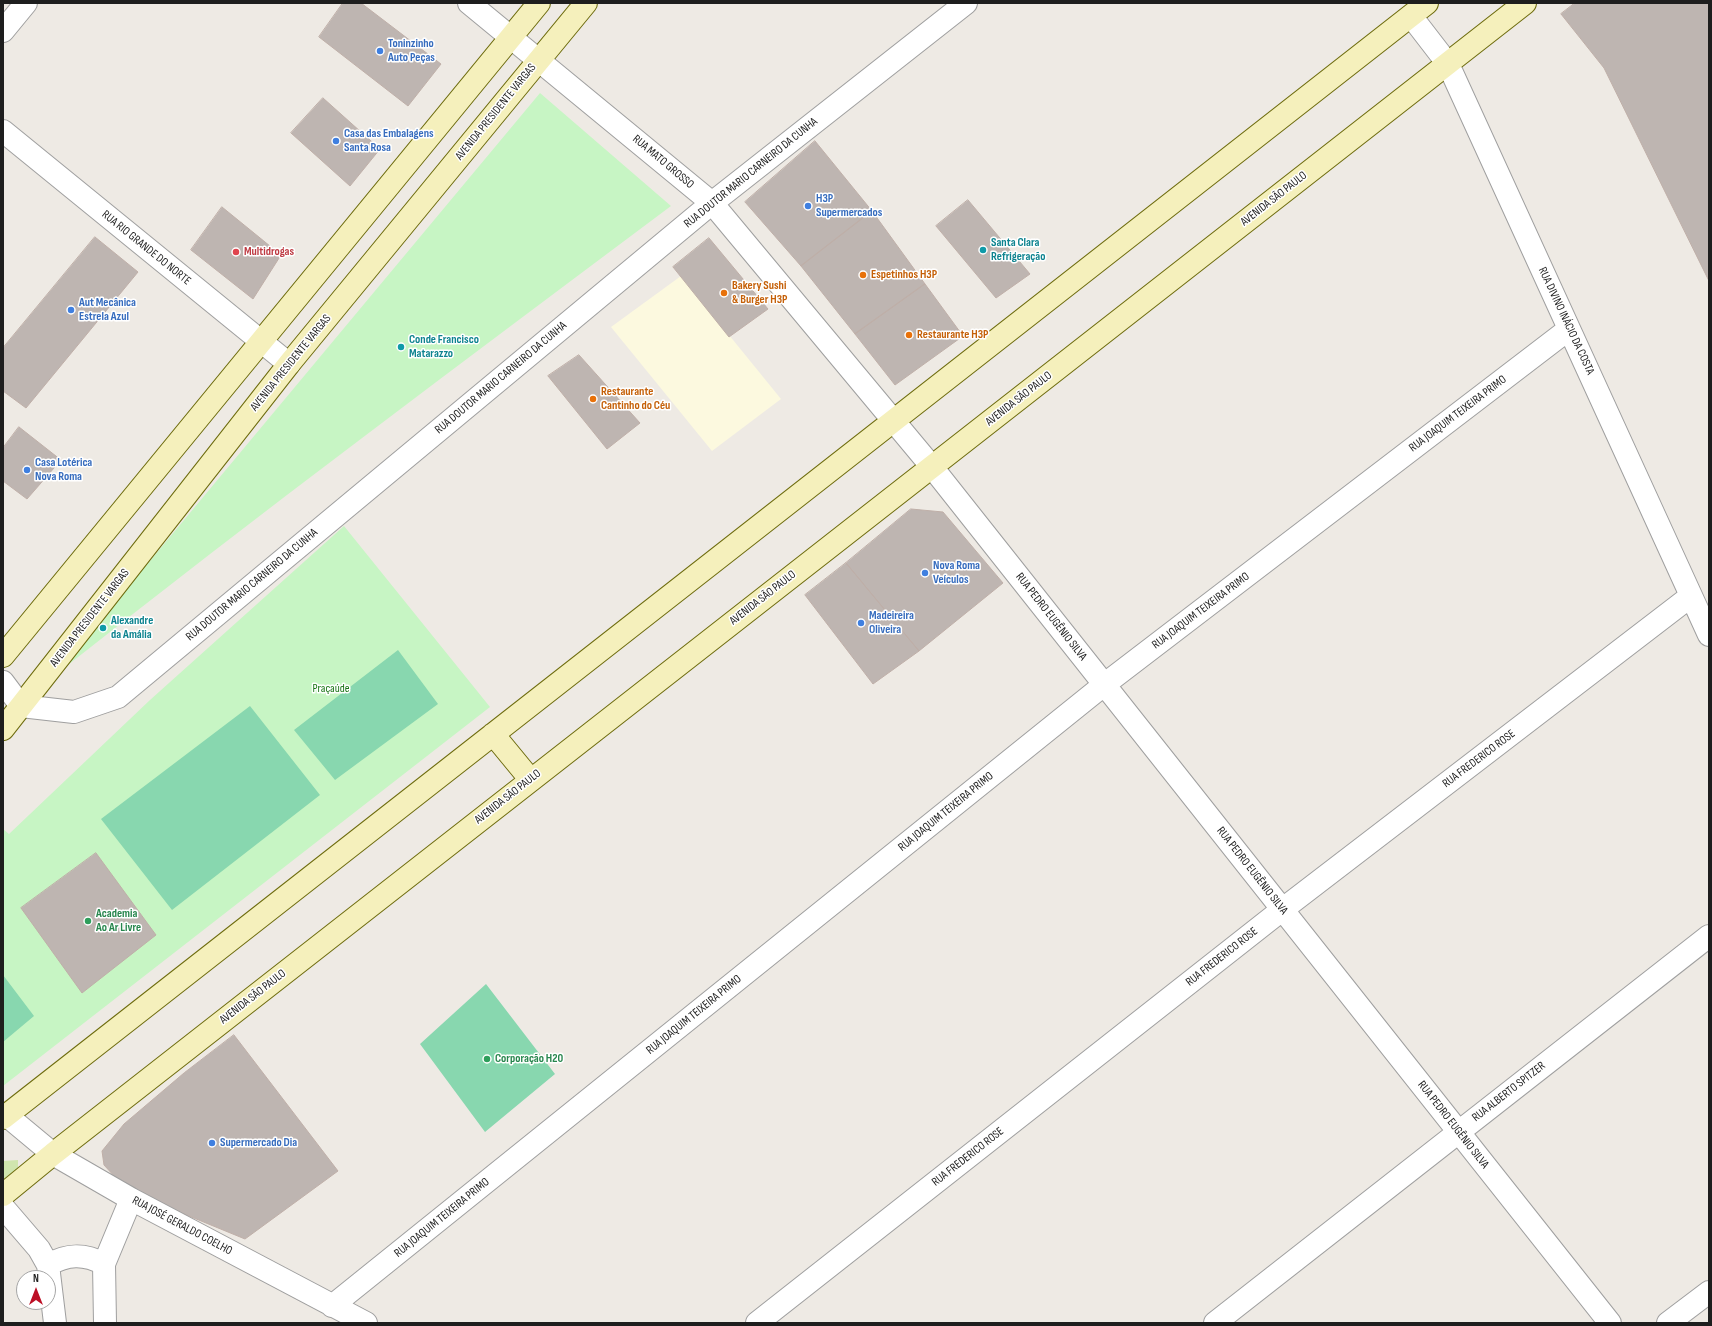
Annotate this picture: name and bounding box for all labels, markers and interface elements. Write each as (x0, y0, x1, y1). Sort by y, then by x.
place label: Toninzinho Auto Peças (388, 37, 435, 65)
marker: Toninzinho Auto Peças (375, 46, 385, 56)
street label: AVENIDA PRESIDENTE VARGAS (453, 61, 539, 163)
street label: RUA DOUTOR MARIO CARNEIRO DA CUNHA (681, 115, 821, 231)
place label: Casa das Embalagens Santa Rosa (344, 127, 434, 155)
street label: RUA MATO GROSSO (629, 132, 697, 192)
marker: Casa das Embalagens Santa Rosa (331, 136, 341, 146)
street label: AVENIDA SÃO PAULO (1238, 169, 1310, 229)
place label: H3P Supermercados (816, 192, 882, 220)
marker: H3P Supermercados (803, 201, 813, 211)
street label: RUA RIO GRANDE DO NORTE (98, 208, 194, 288)
place label: Santa Clara Refrigeração (991, 236, 1045, 264)
place label: Multidrogas (244, 245, 294, 259)
marker: Santa Clara Refrigeração (978, 245, 988, 255)
marker: Multidrogas (231, 247, 241, 257)
street label: RUA DIVINO INÁCIO DA COSTA (1535, 265, 1597, 377)
place label: Espetinhos H3P (871, 268, 937, 282)
marker: Espetinhos H3P (858, 270, 868, 280)
place label: Bakery Sushi & Burger H3P (732, 279, 788, 307)
marker: Bakery Sushi & Burger H3P (719, 288, 729, 298)
place label: Aut Mecânica Estrela Azul (79, 296, 136, 324)
marker: Aut Mecânica Estrela Azul (66, 305, 76, 315)
street label: AVENIDA PRESIDENTE VARGAS (248, 312, 334, 414)
street label: RUA DOUTOR MARIO CARNEIRO DA CUNHA (432, 319, 570, 437)
place label: Restaurante H3P (917, 328, 989, 342)
marker: Restaurante H3P (904, 330, 914, 340)
place label: Conde Francisco Matarazzo (409, 333, 479, 361)
marker: Conde Francisco Matarazzo (396, 342, 406, 352)
street label: AVENIDA SÃO PAULO (983, 369, 1055, 429)
street label: RUA JOAQUIM TEIXEIRA PRIMO (1406, 373, 1510, 455)
place label: Restaurante Cantinho do Céu (601, 385, 670, 413)
marker: Restaurante Cantinho do Céu (588, 394, 598, 404)
place label: Casa Lotérica Nova Roma (35, 456, 92, 484)
marker: Casa Lotérica Nova Roma (22, 465, 32, 475)
street label: RUA DOUTOR MARIO CARNEIRO DA CUNHA (183, 526, 321, 644)
place label: Nova Roma Veículos (933, 559, 980, 587)
street label: AVENIDA PRESIDENTE VARGAS (47, 566, 133, 670)
street label: AVENIDA SÃO PAULO (727, 568, 799, 628)
marker: Nova Roma Veículos (920, 568, 930, 578)
street label: RUA PEDRO EUGÊNIO SILVA (1012, 570, 1090, 664)
street label: RUA JOAQUIM TEIXEIRA PRIMO (1149, 570, 1253, 652)
place label: Madeireira Oliveira (869, 609, 914, 637)
place label: Alexandre da Amália (111, 614, 153, 642)
marker: Madeireira Oliveira (856, 618, 866, 628)
marker: Alexandre da Amália (98, 623, 108, 633)
park label: Praçaúde (312, 682, 350, 696)
street label: RUA FREDERICO ROSE (1440, 727, 1518, 791)
street label: AVENIDA SÃO PAULO (472, 767, 544, 827)
street label: RUA JOAQUIM TEIXEIRA PRIMO (896, 769, 996, 855)
street label: RUA PEDRO EUGÊNIO SILVA (1213, 824, 1291, 918)
place label: Academia Ao Ar Livre (96, 907, 141, 935)
marker: Academia Ao Ar Livre (83, 916, 93, 926)
street label: RUA FREDERICO ROSE (1183, 924, 1261, 990)
street label: AVENIDA SÃO PAULO (217, 967, 289, 1027)
street label: RUA JOAQUIM TEIXEIRA PRIMO (644, 972, 744, 1058)
place label: Corporação H20 (495, 1052, 563, 1066)
marker: Corporação H20 (482, 1054, 492, 1064)
street label: RUA ALBERTO SPITZER (1469, 1059, 1549, 1125)
street label: RUA PEDRO EUGÊNIO SILVA (1414, 1078, 1492, 1172)
street label: RUA FREDERICO ROSE (929, 1124, 1007, 1190)
place label: Supermercado Dia (220, 1136, 297, 1150)
marker: Supermercado Dia (207, 1138, 217, 1148)
street label: RUA JOAQUIM TEIXEIRA PRIMO (392, 1175, 492, 1261)
street label: RUA JOSÉ GERALDO COELHO (129, 1193, 235, 1259)
north arrow (16, 1270, 56, 1310)
text: N (33, 1272, 39, 1285)

